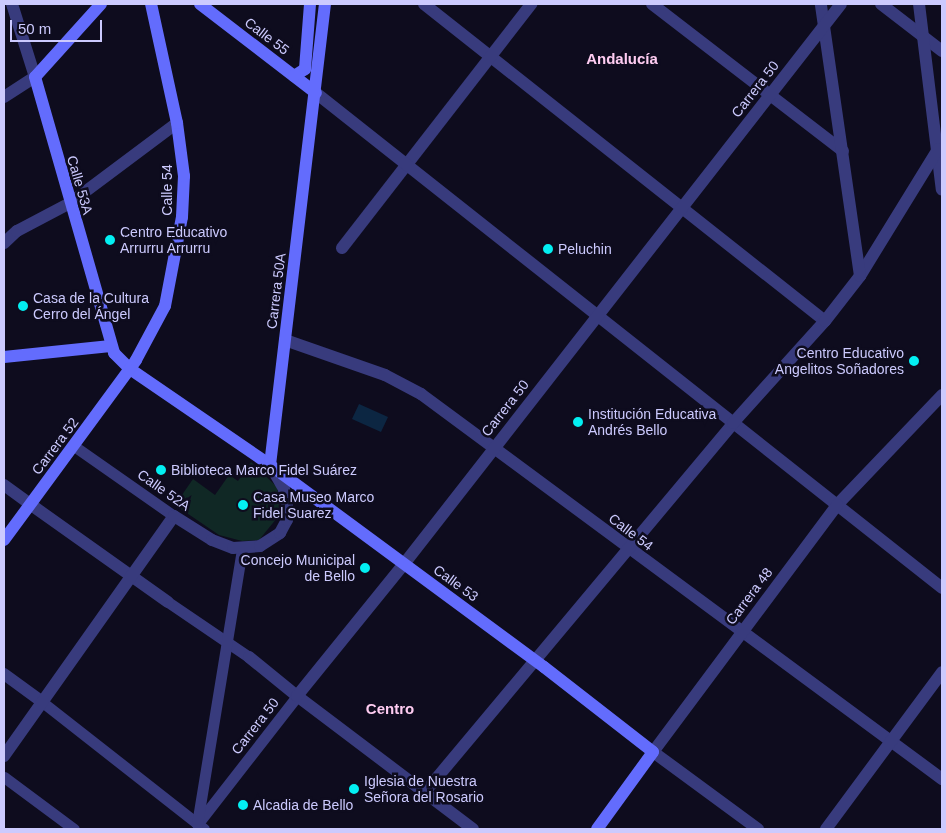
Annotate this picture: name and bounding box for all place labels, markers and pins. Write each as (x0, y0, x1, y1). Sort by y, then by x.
place label: Centro Educativo Arrurru Arrurru (120, 224, 227, 256)
marker: Centro Educativo Arrurru Arrurru (104, 234, 116, 246)
place label: Peluchin (558, 241, 612, 257)
marker: Peluchin (542, 243, 554, 255)
place label: Casa de la Cultura Cerro del Ángel (33, 290, 149, 322)
marker: Casa de la Cultura Cerro del Ángel (17, 300, 29, 312)
place label: Centro Educativo Angelitos Soñadores (775, 345, 904, 378)
marker: Centro Educativo Angelitos Soñadores (908, 355, 920, 367)
place label: Institución Educativa Andrés Bello (588, 406, 716, 438)
marker: Institución Educativa Andrés Bello (572, 416, 584, 428)
place label: Biblioteca Marco Fidel Suárez (171, 462, 357, 478)
marker: Biblioteca Marco Fidel Suárez (155, 464, 167, 476)
place label: Casa Museo Marco Fidel Suarez (253, 489, 374, 522)
marker: Casa Museo Marco Fidel Suarez (237, 499, 249, 511)
place label: Concejo Municipal de Bello (241, 552, 355, 584)
marker: Concejo Municipal de Bello (359, 562, 371, 574)
place label: Iglesia de Nuestra Señora del Rosario (364, 773, 484, 806)
marker: Iglesia de Nuestra Señora del Rosario (348, 783, 360, 795)
place label: Alcadia de Bello (253, 797, 353, 813)
marker: Alcadia de Bello (237, 799, 249, 811)

